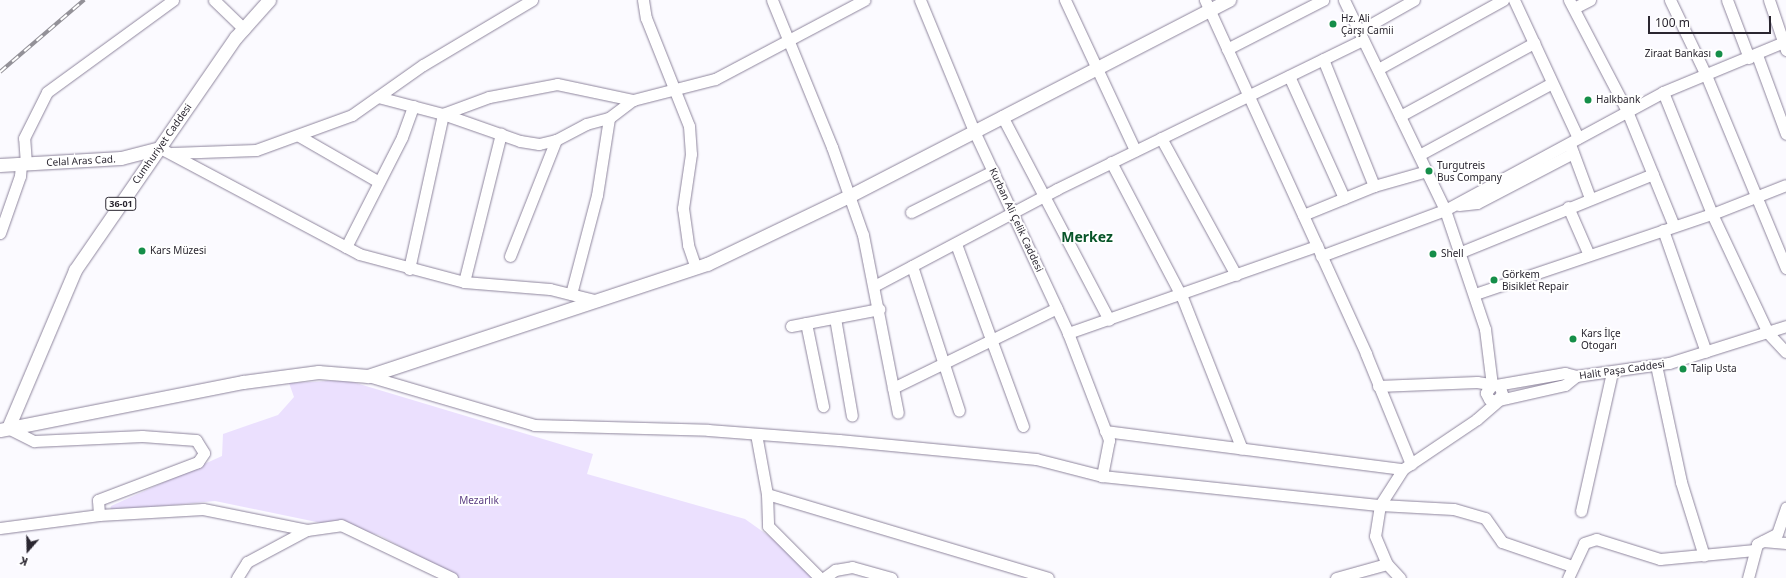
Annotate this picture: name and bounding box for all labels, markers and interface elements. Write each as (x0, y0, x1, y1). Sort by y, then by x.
scale bar (1650, 8, 1773, 34)
place label: Hz. Ali Çarşı Camii (1341, 12, 1393, 36)
text: 100 m (1655, 14, 1690, 31)
marker: Hz. Ali Çarşı Camii (1328, 19, 1338, 29)
place label: Ziraat Bankası (1645, 48, 1711, 60)
marker: Ziraat Bankası (1714, 49, 1724, 59)
place label: Halkbank (1596, 94, 1640, 106)
marker: Halkbank (1583, 95, 1593, 105)
street label: Cumhuriyet Caddesi (130, 102, 194, 186)
street label: Celal Aras Cad. (46, 153, 116, 169)
place label: Turgutreis Bus Company (1437, 159, 1502, 182)
street label: Kurban Ali Çelik Caddesi (987, 166, 1045, 274)
marker: Turgutreis Bus Company (1424, 166, 1434, 176)
road number: 36-01 (105, 197, 137, 211)
district label: Merkez (1061, 229, 1113, 245)
place label: Kars Müzesi̇ (150, 245, 206, 257)
marker: Kars Müzesi̇ (137, 246, 147, 256)
place label: Shell (1441, 248, 1463, 260)
marker: Shell (1428, 249, 1438, 259)
place label: Görkem Bisiklet Repair (1502, 268, 1569, 292)
marker: Görkem Bisiklet Repair (1489, 275, 1499, 285)
place label: Kars İlçe Otogarı (1581, 327, 1621, 350)
marker: Kars İlçe Otogarı (1568, 334, 1578, 344)
street label: Halit Paşa Caddesi (1578, 358, 1666, 382)
place label: Talip Usta (1691, 363, 1737, 375)
marker: Talip Usta (1678, 364, 1688, 374)
park label: Mezarlık (459, 495, 499, 507)
north arrow (8, 530, 48, 570)
text: K (18, 553, 30, 570)

